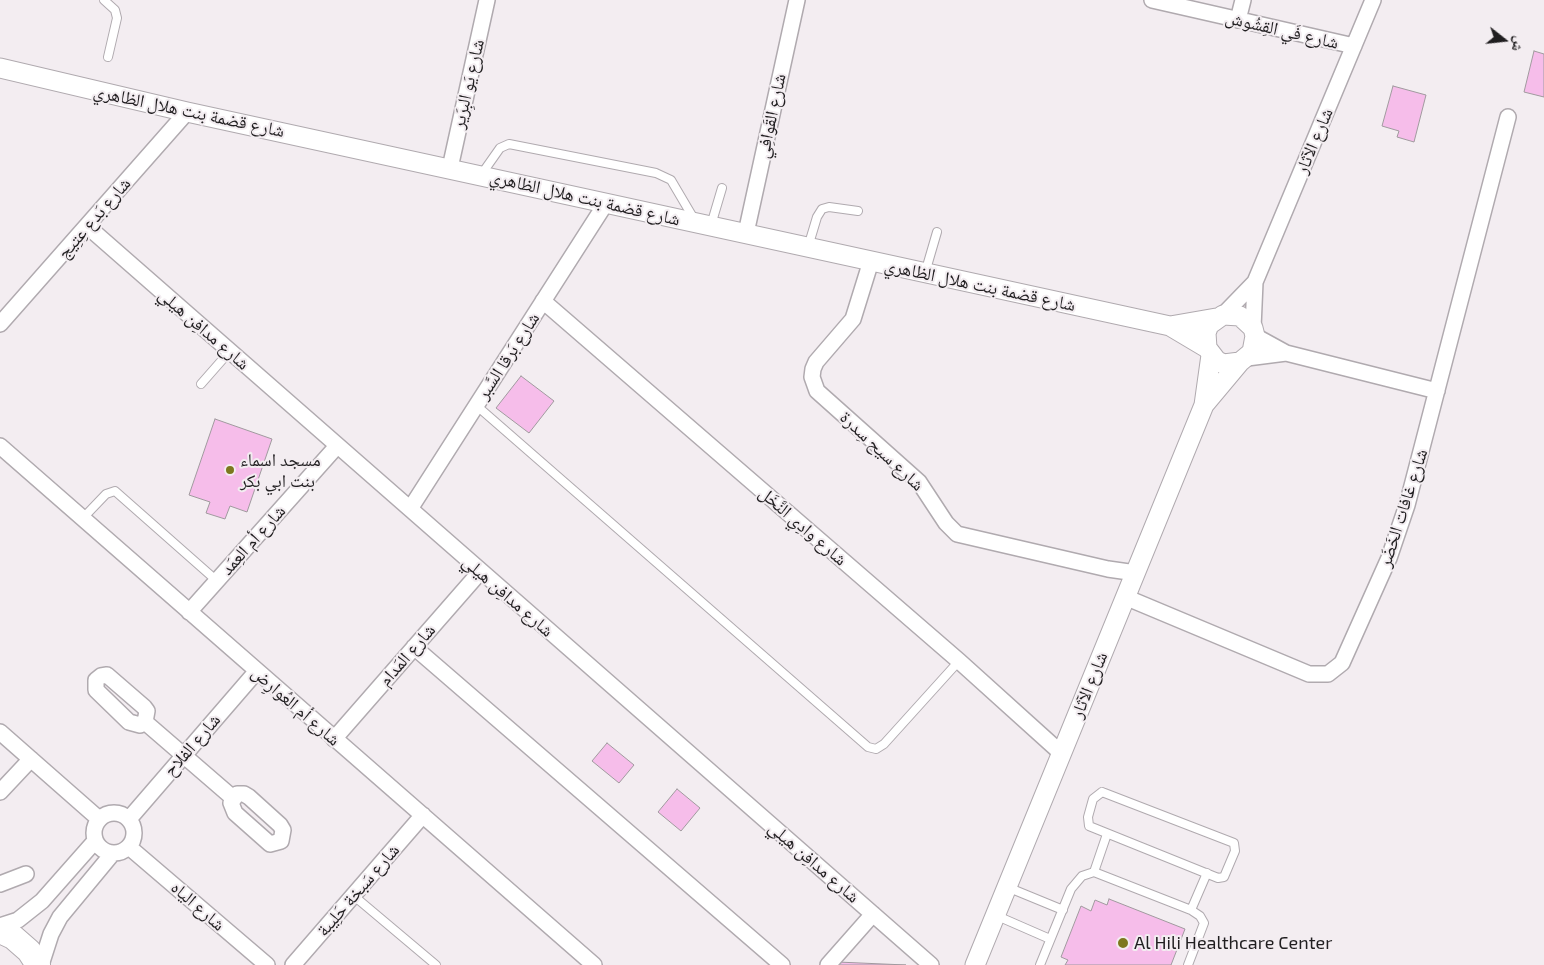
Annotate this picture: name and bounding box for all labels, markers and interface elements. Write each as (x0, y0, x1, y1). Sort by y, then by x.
street label: شارع فَي القِشُوش (1223, 6, 1341, 54)
north arrow (1479, 15, 1529, 65)
text: ش (1509, 35, 1529, 54)
street label: شارع يَو البِرَير (447, 37, 489, 131)
street label: شارع القَوافِي (752, 72, 790, 160)
street label: شارع قضمة بنت هلال الظاهري (92, 80, 286, 142)
street label: شارع الآثار (1290, 105, 1338, 177)
street label: شارع قضمة بنت هلال الظاهري (488, 166, 682, 230)
street label: شارع بَدع عِتِيج (53, 173, 135, 263)
street label: شارع قضمة بنت هلال الظاهري (883, 254, 1077, 316)
street label: شارع مدافِن هيلي (154, 284, 254, 374)
street label: شارع بَرقا السَّبر (472, 309, 544, 403)
street label: شارع سيح سِدرة (835, 407, 929, 495)
street label: شارع غافات الخَضَر (1374, 446, 1432, 570)
place label: مسجد اسماء بنت ابي بكر (240, 449, 321, 492)
marker: مسجد اسماء بنت ابي بكر (224, 464, 236, 476)
street label: شارع وادِي النَّخَل (755, 482, 851, 570)
street label: شارع أم العِمَد (216, 501, 290, 579)
street label: شارع مدافِن هيلي (458, 551, 558, 641)
street label: شارع المَدام (374, 619, 440, 691)
street label: شارع الآثار (1066, 649, 1112, 721)
street label: شارع أم العُوارِض (247, 662, 345, 750)
street label: شارع الفلاح (159, 709, 225, 781)
street label: شارع مدافِن هيلي (764, 817, 864, 907)
street label: شارع سَبخة حَلِيبة (312, 839, 404, 941)
street label: شارع الياه (166, 877, 230, 935)
place label: Al Hili Healthcare Center (1134, 932, 1332, 954)
marker: Al Hili Healthcare Center (1116, 936, 1130, 950)

